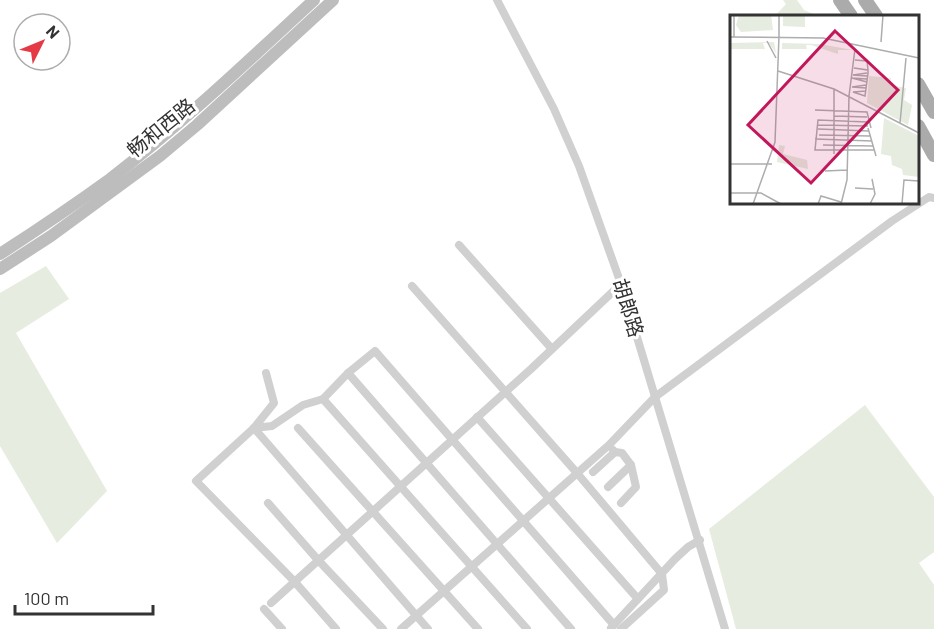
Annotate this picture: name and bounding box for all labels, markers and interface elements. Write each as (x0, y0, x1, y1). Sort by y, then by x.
north arrow (12, 12, 72, 72)
inset map (730, 15, 919, 204)
text: N (43, 21, 64, 42)
street label: 畅和西路 (122, 93, 199, 162)
street label: 胡郎路 (609, 276, 649, 340)
scale bar (15, 578, 153, 616)
text: 100 m (24, 587, 69, 609)

